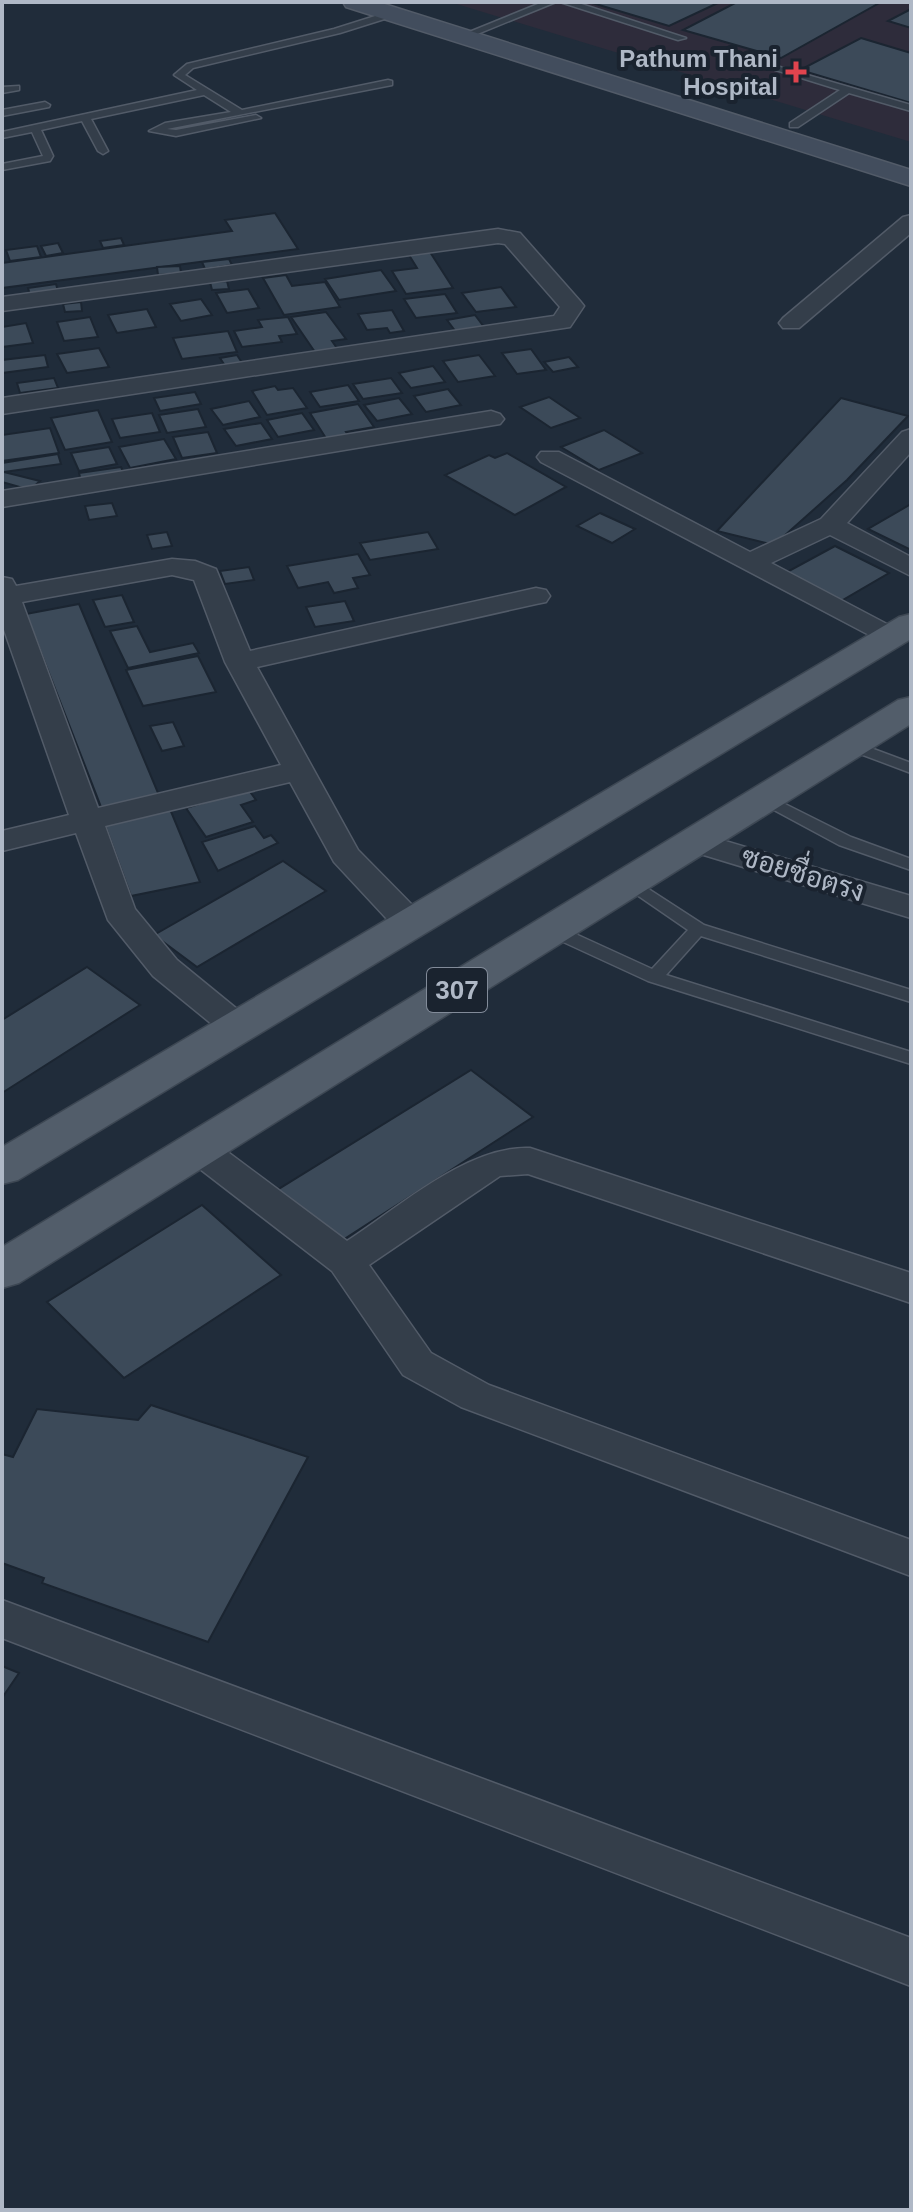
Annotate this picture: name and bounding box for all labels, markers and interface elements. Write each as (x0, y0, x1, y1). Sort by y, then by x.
place label: Pathum Thani Hospital (619, 45, 778, 100)
marker: Pathum Thani Hospital (785, 61, 807, 83)
street label: ซอยซื่อตรง (738, 832, 871, 907)
road number: 307 (427, 968, 487, 1012)

